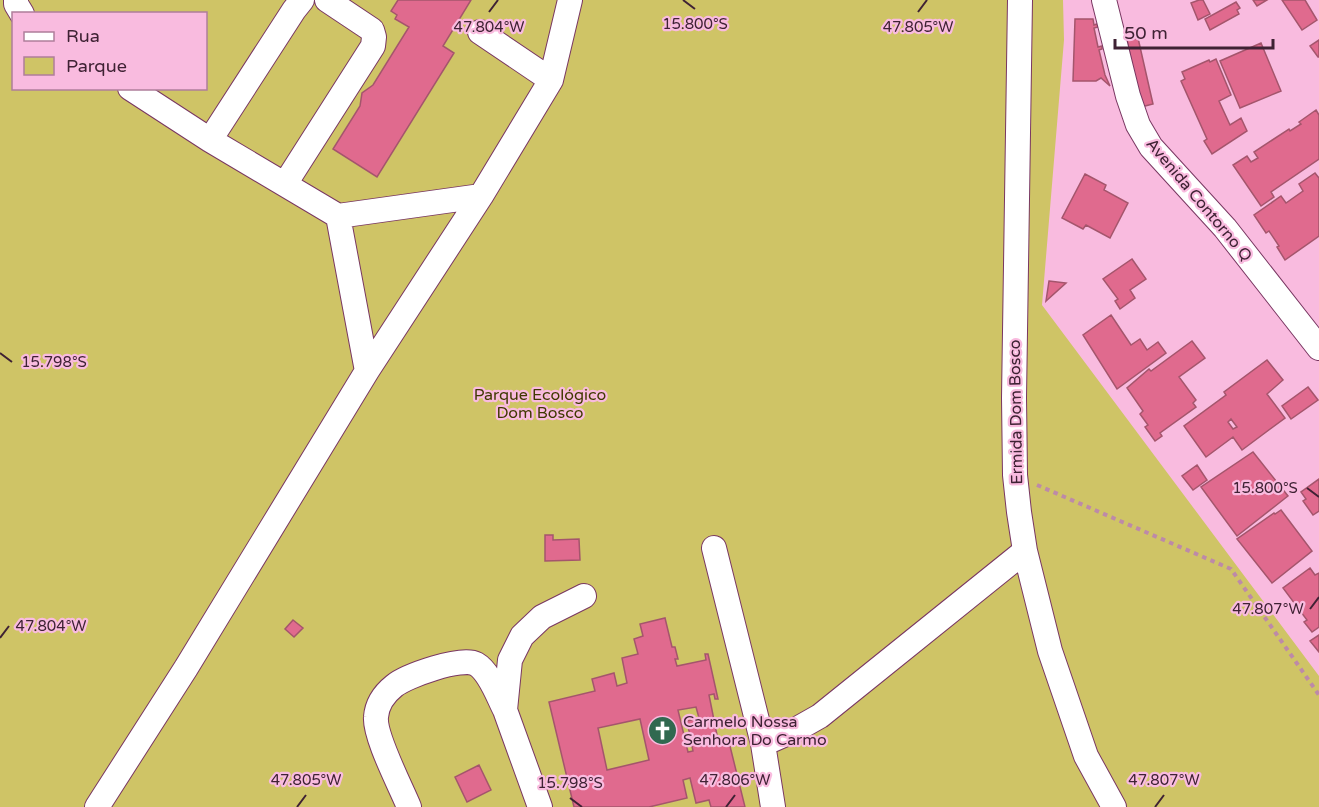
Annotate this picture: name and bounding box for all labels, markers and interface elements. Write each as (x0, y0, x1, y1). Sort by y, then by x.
legend (12, 12, 207, 90)
scale bar (1115, 12, 1272, 50)
text: 15.800°S (662, 15, 728, 33)
text: 47.804°W (453, 18, 525, 36)
text: 47.805°W (883, 18, 953, 36)
text: 50 m (1124, 22, 1168, 44)
text: Rua (66, 25, 100, 47)
text: Parque (66, 55, 127, 77)
street label: Avenida Contorno Q (1142, 134, 1256, 266)
street label: Ermida Dom Bosco (1005, 339, 1027, 485)
text: 15.798°S (21, 353, 87, 371)
park label: Parque Ecológico Dom Bosco (474, 385, 606, 423)
text: 15.800°S (1232, 479, 1298, 497)
text: 47.807°W (1232, 600, 1304, 618)
text: 47.804°W (15, 617, 87, 635)
place label: Carmelo Nossa Senhora Do Carmo (683, 712, 827, 750)
church icon: Carmelo Nossa Senhora Do Carmo (646, 715, 678, 747)
text: 47.805°W (271, 771, 341, 789)
text: 47.806°W (700, 771, 770, 789)
text: 47.807°W (1128, 771, 1200, 789)
text: 15.798°S (537, 774, 603, 792)

